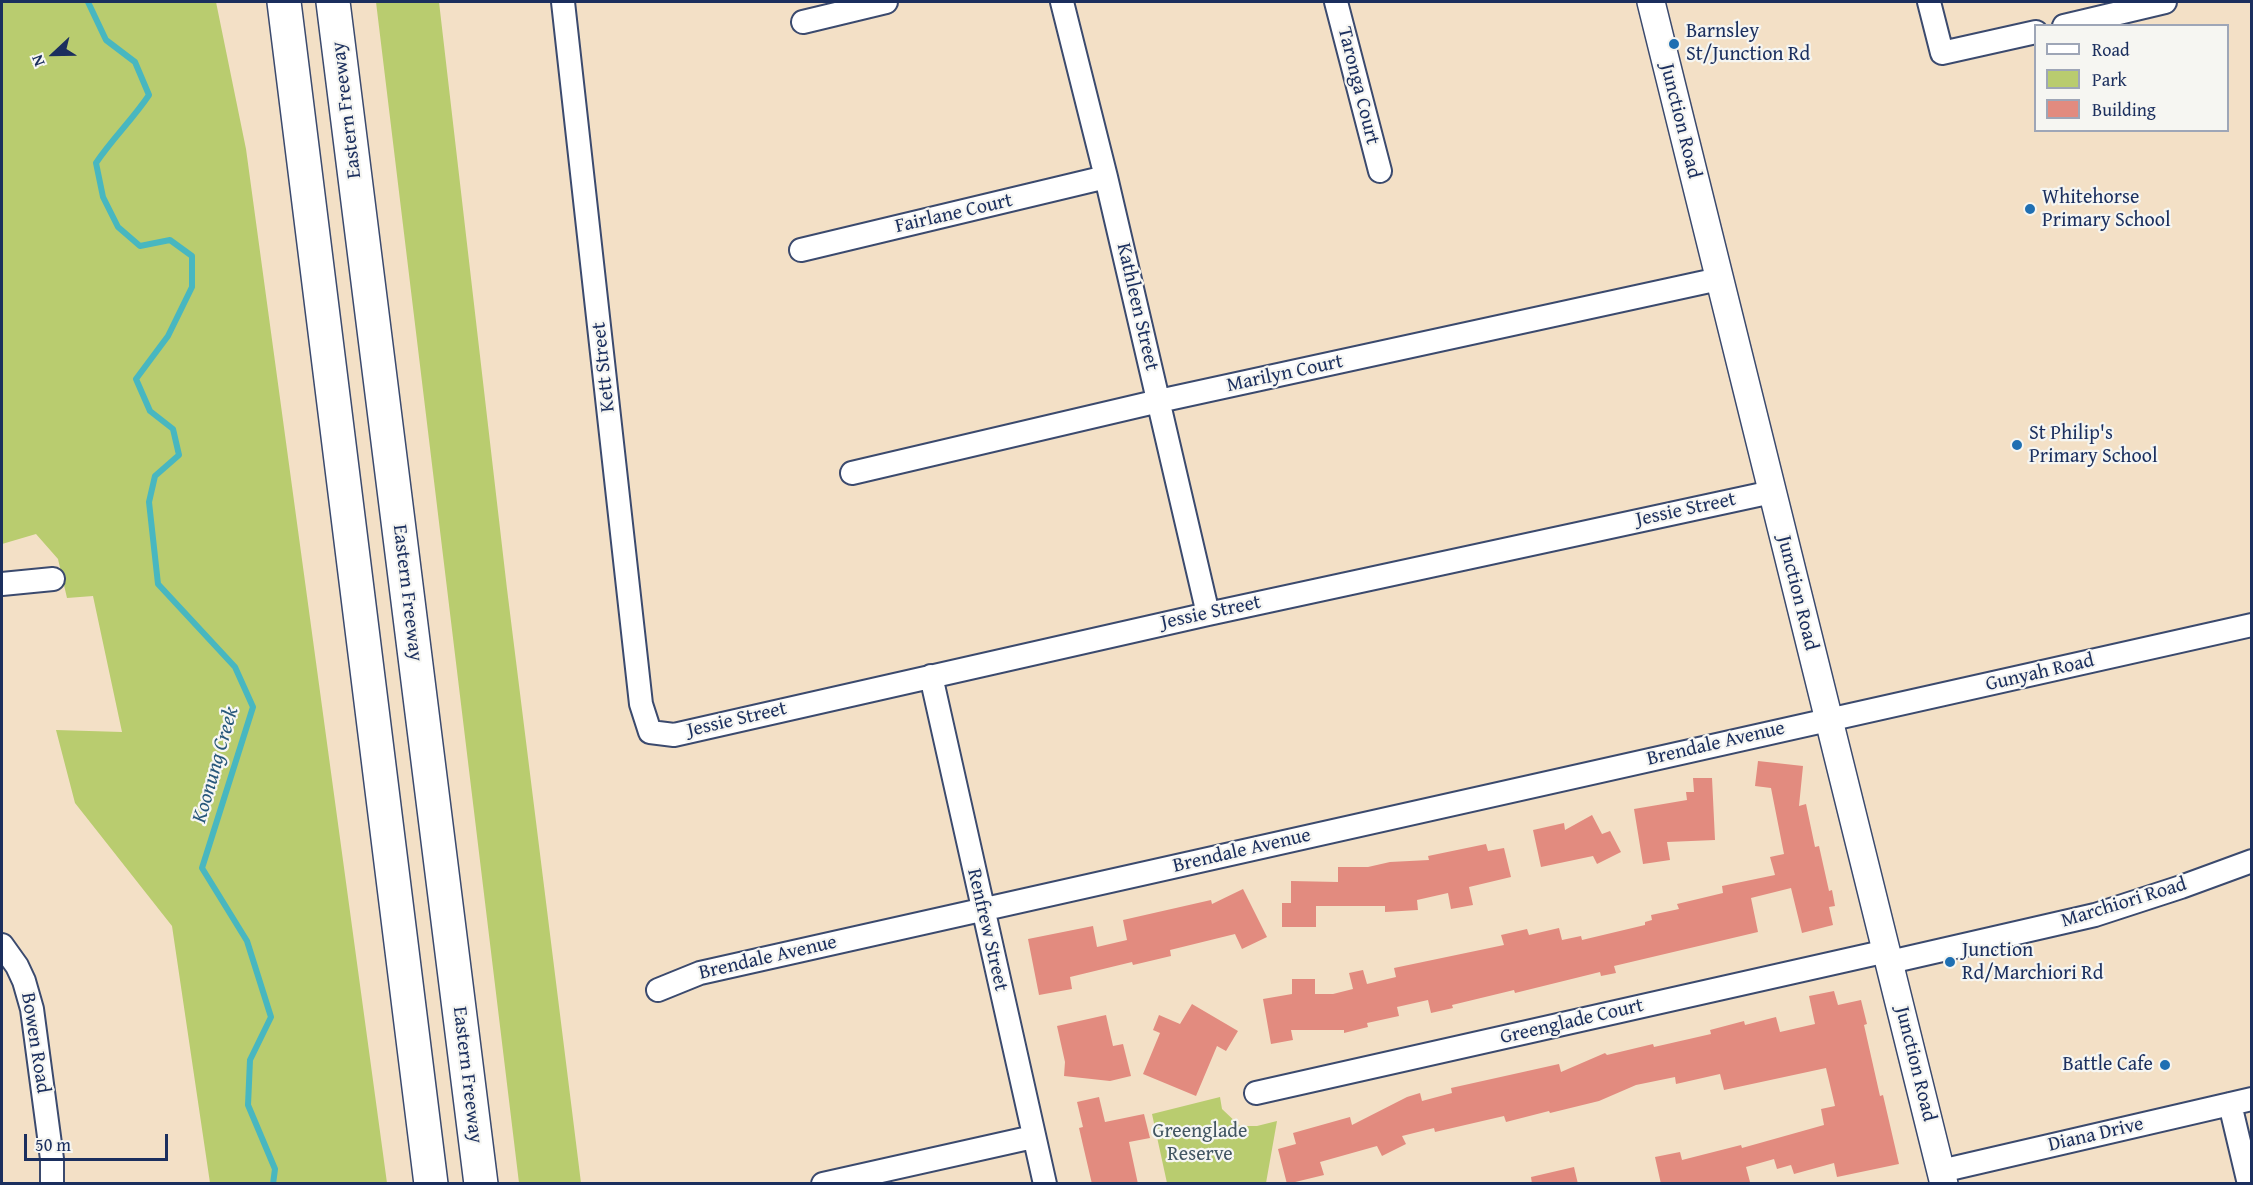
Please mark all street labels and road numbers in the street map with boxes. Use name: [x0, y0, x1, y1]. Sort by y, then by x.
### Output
street label: Taronga Court: [1332, 25, 1384, 147]
street label: Eastern Freeway: [327, 40, 367, 180]
street label: Junction Road: [1654, 61, 1706, 181]
street label: Fairlane Court: [893, 189, 1015, 239]
street label: Kathleen Street: [1111, 241, 1163, 373]
street label: Kett Street: [587, 321, 621, 413]
street label: Marilyn Court: [1225, 350, 1345, 398]
street label: Jessie Street: [1634, 488, 1738, 532]
street label: Eastern Freeway: [387, 523, 427, 663]
street label: Junction Road: [1771, 533, 1823, 653]
street label: Jessie Street: [1159, 591, 1263, 635]
street label: Gunyah Road: [1984, 649, 2096, 697]
street label: Jessie Street: [685, 697, 789, 743]
street label: Brendale Avenue: [1645, 716, 1787, 772]
street label: Brendale Avenue: [1171, 823, 1313, 879]
street label: Renfrew Street: [961, 866, 1013, 994]
street label: Marchiori Road: [2059, 873, 2189, 933]
street label: Brendale Avenue: [697, 930, 839, 986]
street label: Bowen Road: [15, 991, 55, 1095]
street label: Greenglade Court: [1498, 994, 1646, 1050]
street label: Junction Road: [1889, 1004, 1941, 1124]
street label: Eastern Freeway: [447, 1005, 487, 1145]
street label: Diana Drive: [2046, 1112, 2146, 1158]

